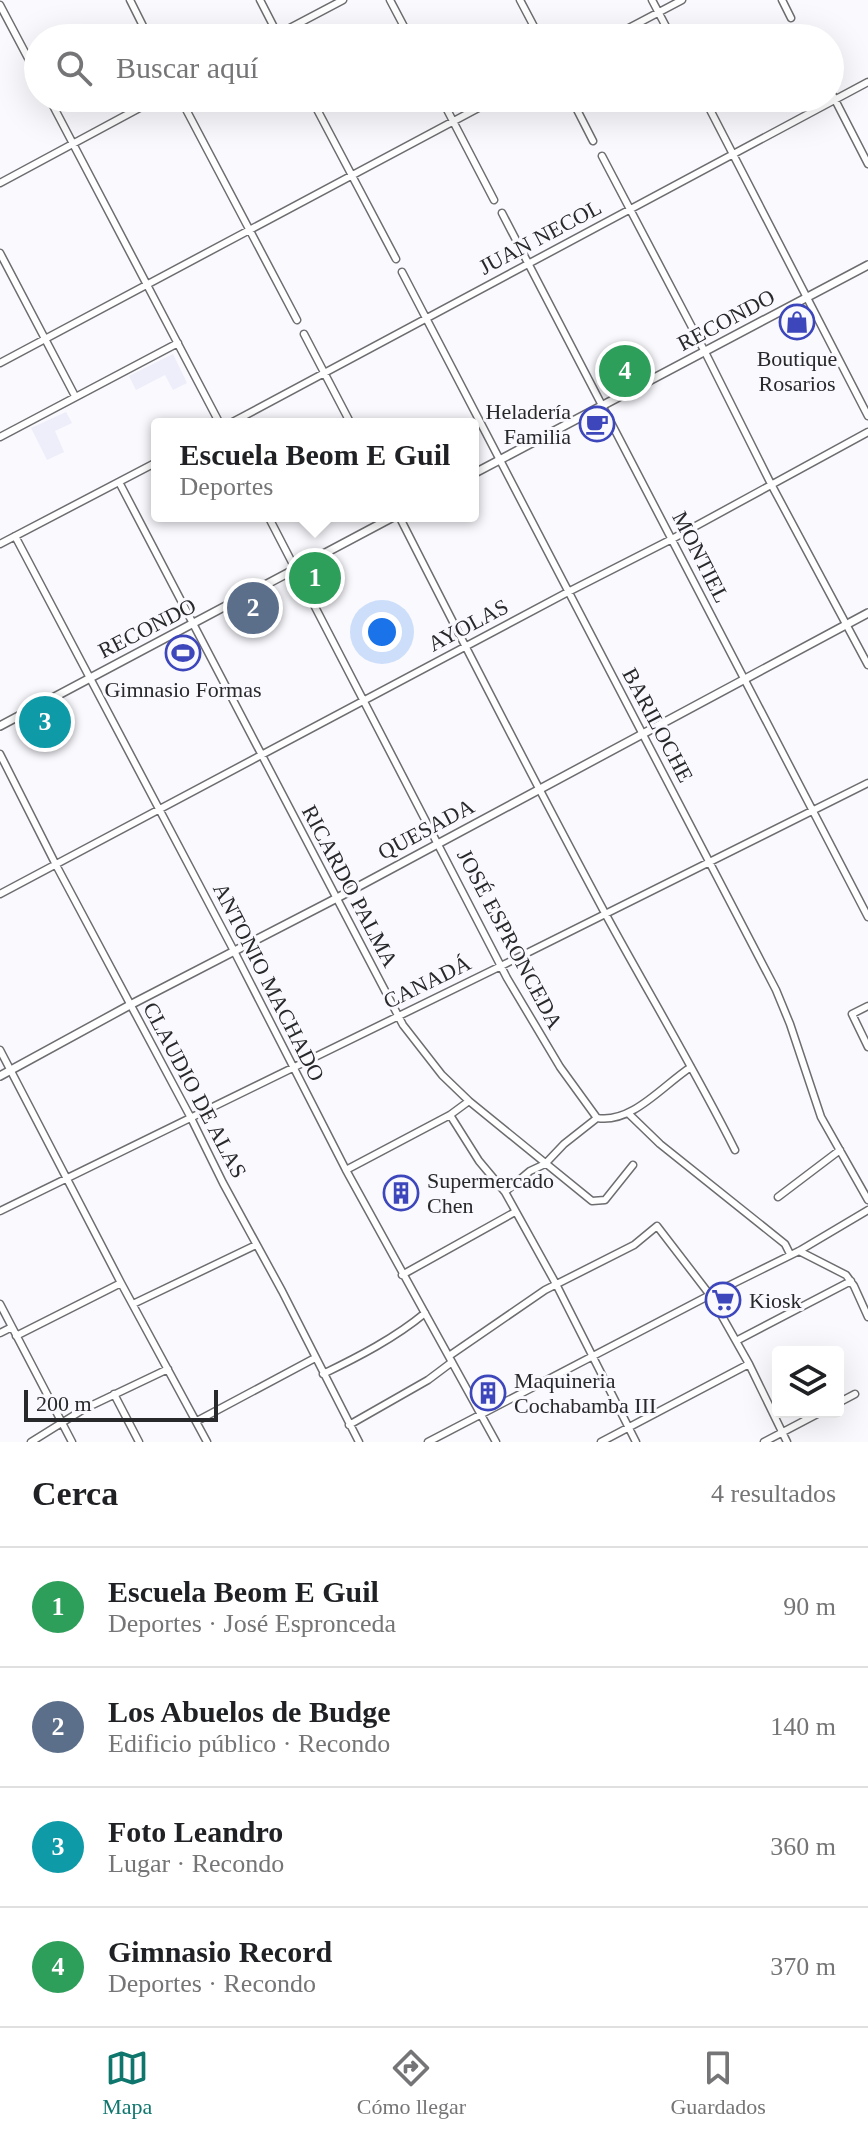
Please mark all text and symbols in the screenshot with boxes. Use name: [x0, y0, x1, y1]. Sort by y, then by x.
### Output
search box: [24, 24, 844, 112]
icon: search: [52, 46, 96, 90]
text: Buscar aquí: [116, 51, 258, 84]
street label: JUAN NECOL: [475, 194, 605, 280]
street label: RECONDO: [673, 284, 779, 356]
shop icon: Boutique Rosarios: [778, 303, 816, 341]
pin: 4: [599, 341, 651, 401]
place label: Boutique Rosarios: [757, 346, 837, 396]
place label: Heladería Familia: [486, 399, 571, 449]
cafe icon: Heladería Familia: [578, 405, 616, 443]
popup: [151, 418, 479, 522]
text: Escuela Beom E Guil: [180, 438, 450, 471]
text: Deportes: [180, 472, 273, 501]
street label: MONTIEL: [667, 507, 735, 607]
pin: 1: [289, 548, 341, 608]
pin: 2: [227, 578, 279, 638]
street label: RECONDO: [94, 593, 200, 663]
street label: AYOLAS: [424, 593, 512, 657]
your location: [362, 612, 402, 652]
sports icon: Gimnasio Formas: [164, 634, 202, 672]
street label: BARILOCHE: [617, 664, 699, 786]
place label: Gimnasio Formas: [104, 677, 262, 702]
pin: 3: [19, 692, 71, 752]
street label: QUESADA: [374, 793, 478, 865]
street label: RICARDO PALMA: [297, 801, 403, 971]
street label: JOSÉ ESPRONCEDA: [452, 845, 568, 1033]
street label: ANTONIO MACHADO: [208, 879, 330, 1085]
street label: CANADÁ: [379, 950, 475, 1014]
street label: CLAUDIO DE ALAS: [138, 998, 252, 1182]
place label: Supermercado Chen: [427, 1168, 554, 1218]
building icon: Supermercado Chen: [382, 1174, 420, 1212]
supermarket icon: Kiosk: [704, 1281, 742, 1319]
place label: Kiosk: [749, 1288, 802, 1313]
map controls: [772, 1346, 844, 1418]
button: layers: [772, 1346, 844, 1418]
place label: Maquineria Cochabamba III: [514, 1368, 656, 1418]
building icon: Maquineria Cochabamba III: [469, 1374, 507, 1412]
scale bar: [24, 1386, 218, 1422]
text: 200 m: [36, 1391, 92, 1416]
text: Cerca: [32, 1475, 118, 1512]
text: 4 resultados: [711, 1479, 836, 1508]
text: Escuela Beom E Guil: [108, 1575, 379, 1608]
text: 1: [52, 1592, 65, 1621]
text: 90 m: [783, 1592, 836, 1621]
text: Deportes · José Espronceda: [108, 1609, 396, 1638]
text: Los Abuelos de Budge: [108, 1695, 391, 1728]
text: 2: [52, 1712, 65, 1741]
text: 140 m: [770, 1712, 836, 1741]
text: Edificio público · Recondo: [108, 1729, 390, 1758]
text: Foto Leandro: [108, 1815, 283, 1848]
text: 3: [52, 1832, 65, 1861]
text: 360 m: [770, 1832, 836, 1861]
text: Lugar · Recondo: [108, 1849, 284, 1878]
text: Gimnasio Record: [108, 1935, 332, 1968]
text: 4: [52, 1952, 65, 1981]
text: 370 m: [770, 1952, 836, 1981]
text: Deportes · Recondo: [108, 1969, 316, 1998]
tab: Mapa: [102, 2046, 152, 2120]
tab: Cómo llegar: [357, 2046, 466, 2120]
tab: Guardados: [670, 2046, 766, 2120]

